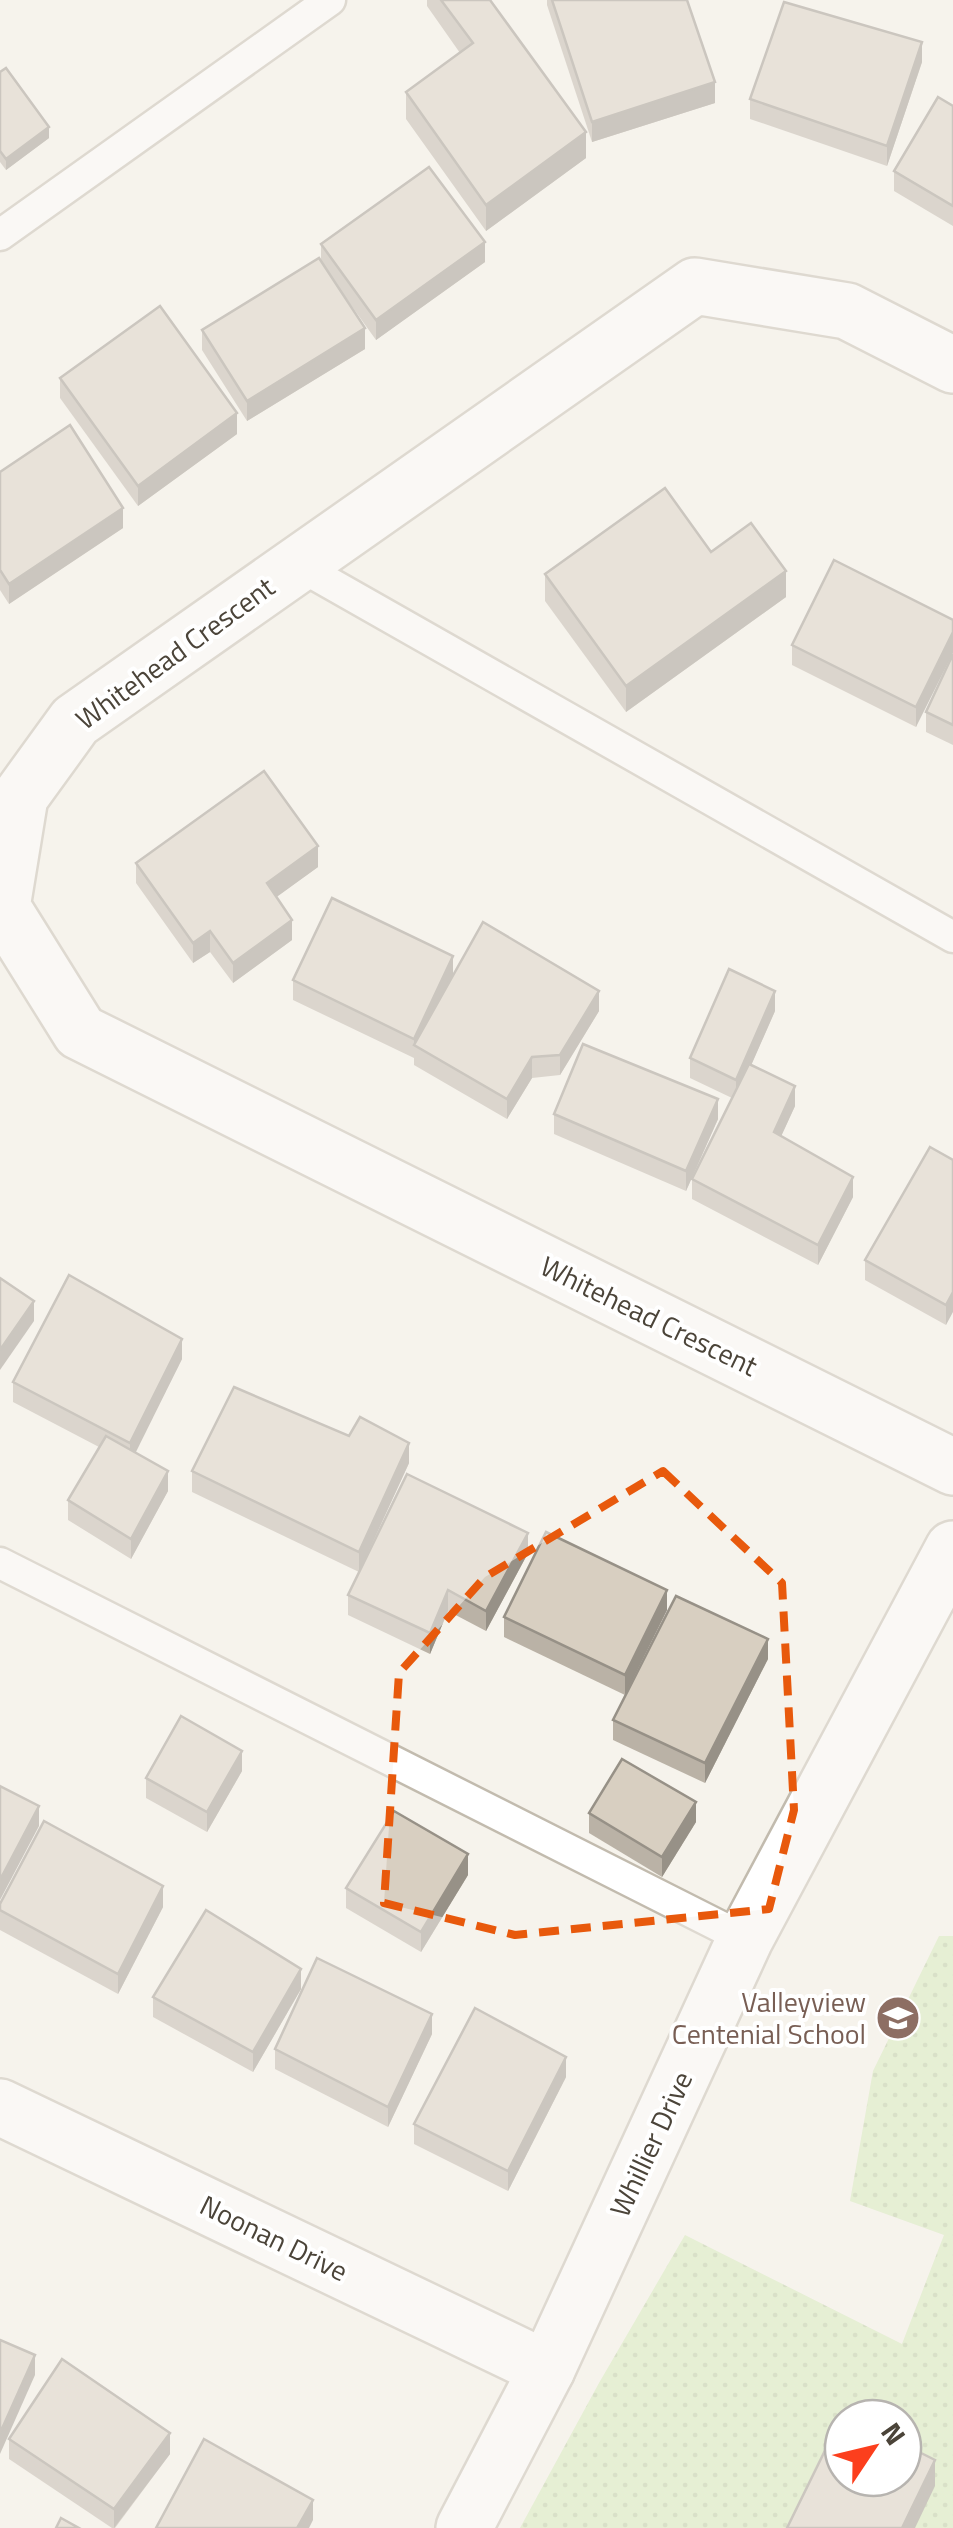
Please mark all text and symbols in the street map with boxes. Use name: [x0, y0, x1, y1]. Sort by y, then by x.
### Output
street label: Whitehead Crescent: [66, 566, 283, 740]
street label: Whitehead Crescent: [533, 1244, 765, 1387]
place label: Valleyview Centenial School: [672, 1980, 866, 2055]
school or university icon: Valleyview Centenial School: [875, 1995, 921, 2041]
street label: Whillier Drive: [598, 2064, 703, 2224]
street label: Noonan Drive: [193, 2183, 355, 2292]
north arrow: [823, 2398, 923, 2498]
text: N: [871, 2413, 917, 2454]

